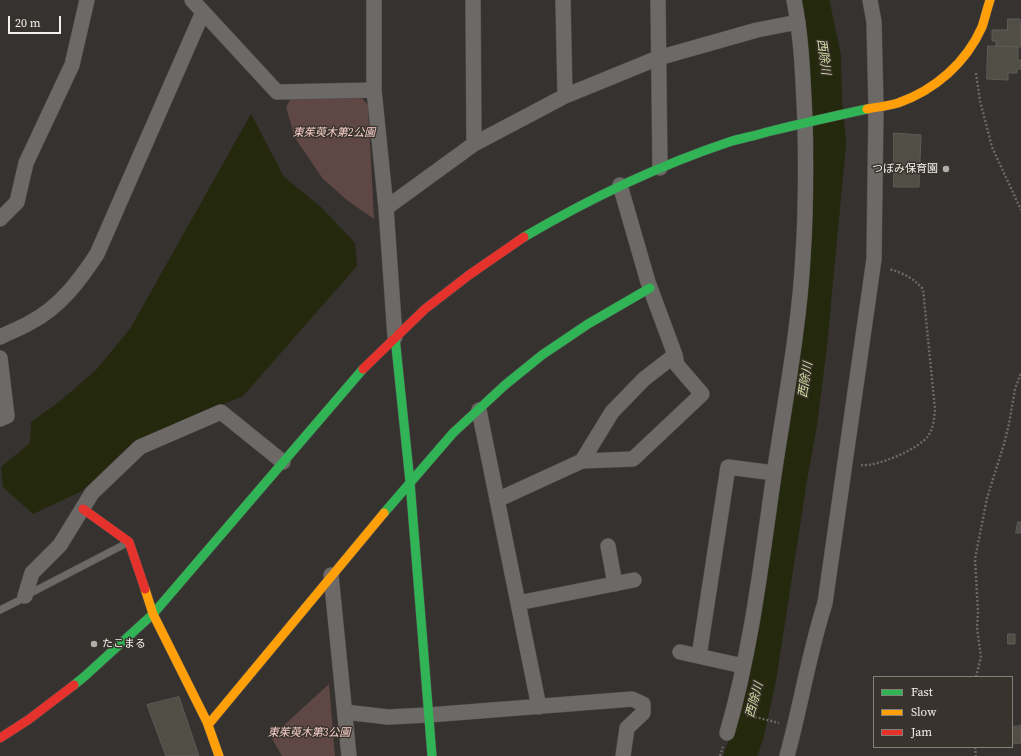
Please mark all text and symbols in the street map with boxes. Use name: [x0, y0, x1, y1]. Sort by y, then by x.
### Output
scale bar: [10, 8, 63, 34]
text: 20 m: [15, 15, 41, 31]
water label: 西除川: [813, 38, 833, 76]
park label: 東茱萸木第2公園: [293, 126, 375, 140]
place label: つぼみ保育園: [872, 162, 938, 176]
marker: つぼみ保育園: [941, 164, 951, 174]
water label: 西除川: [796, 361, 816, 399]
place label: たこまる: [102, 637, 146, 651]
marker: たこまる: [89, 639, 99, 649]
legend: [873, 676, 1013, 748]
water label: 西除川: [743, 681, 767, 719]
text: Fast: [911, 684, 933, 700]
text: Slow: [911, 704, 936, 720]
text: Jam: [911, 724, 932, 740]
park label: 東茱萸木第3公園: [268, 726, 350, 740]

